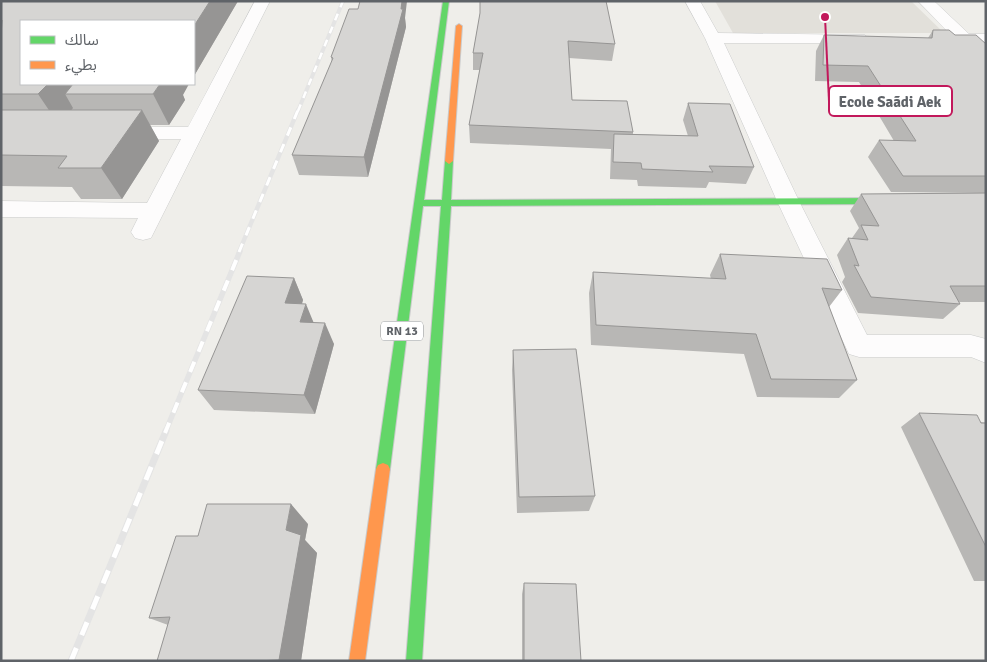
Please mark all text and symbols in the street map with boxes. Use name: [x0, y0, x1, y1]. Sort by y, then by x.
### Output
legend: [20, 20, 195, 85]
text: سالك: [65, 31, 99, 49]
text: بطيء: [65, 56, 97, 76]
callout: Ecole Saãdi Aek: [829, 86, 952, 116]
text: Ecole Saãdi Aek: [839, 93, 942, 111]
road number: RN 13: [381, 322, 423, 341]

